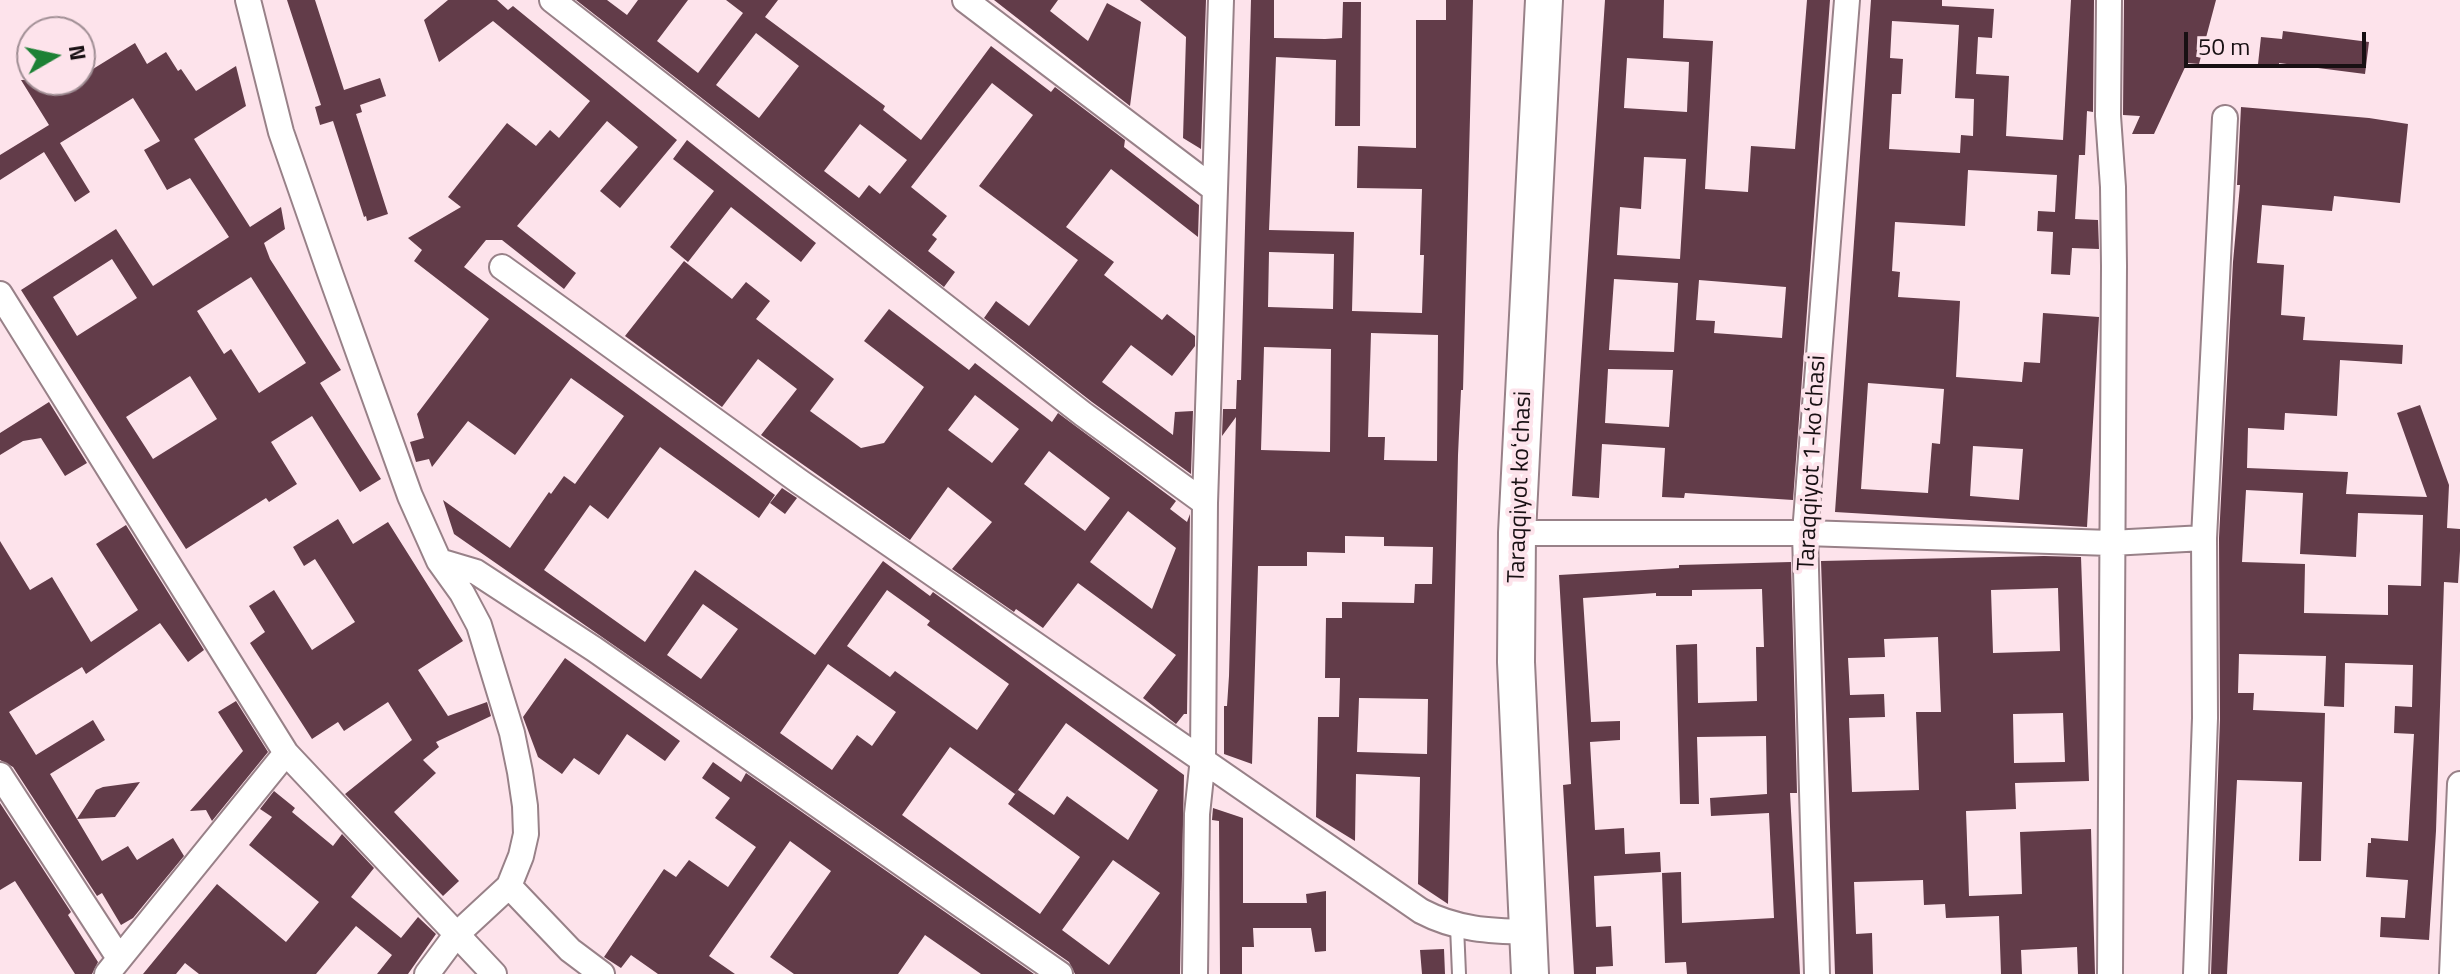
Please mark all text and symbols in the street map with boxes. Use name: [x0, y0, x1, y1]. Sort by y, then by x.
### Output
north arrow: [16, 16, 96, 96]
scale bar: [2188, 16, 2370, 66]
text: 50 m: [2198, 28, 2250, 64]
text: N: [60, 42, 96, 63]
street label: Taraqqiyot 1-koʻchasi: [1793, 354, 1833, 572]
street label: Taraqqiyot koʻchasi: [1503, 391, 1539, 583]

